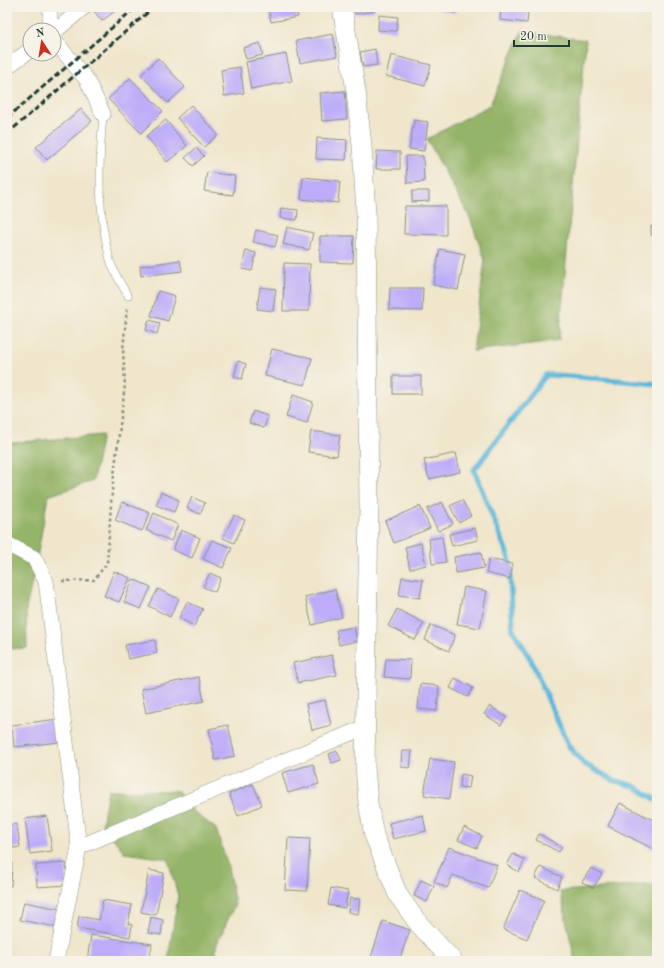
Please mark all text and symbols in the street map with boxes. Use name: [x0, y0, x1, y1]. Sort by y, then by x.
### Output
north arrow: [22, 22, 62, 62]
scale bar: [514, 22, 569, 48]
text: N: [35, 27, 46, 40]
text: 20 m: [520, 31, 547, 43]

